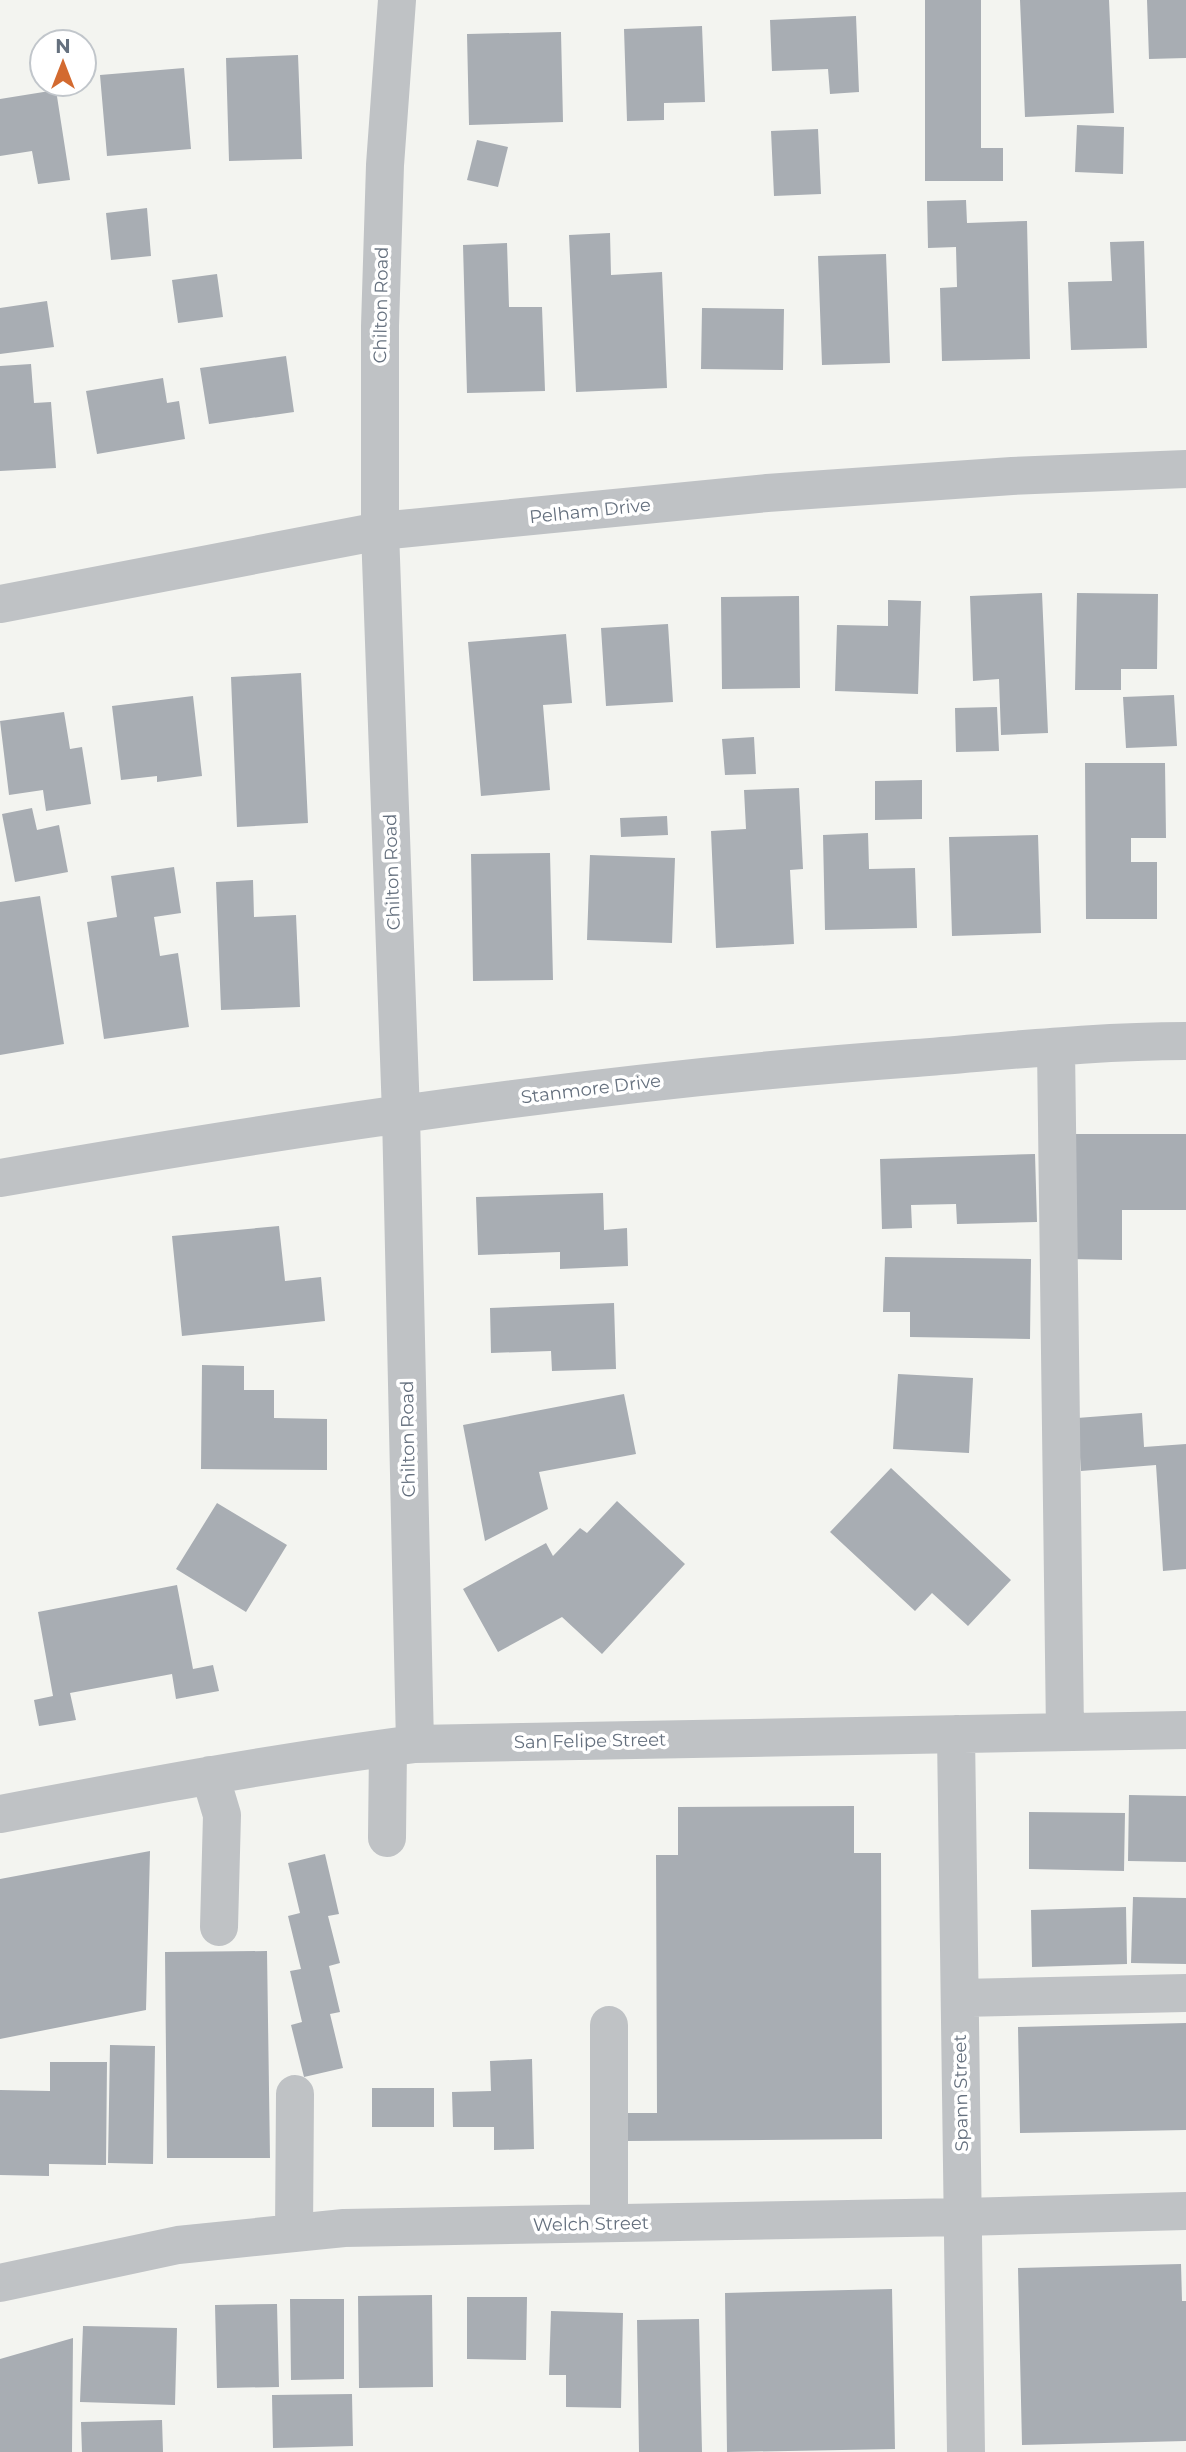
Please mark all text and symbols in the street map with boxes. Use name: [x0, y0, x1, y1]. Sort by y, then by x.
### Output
north arrow: [28, 28, 98, 98]
text: N: [55, 35, 71, 58]
street label: Chilton Road: [369, 246, 393, 364]
street label: Pelham Drive: [528, 494, 652, 528]
street label: Chilton Road: [379, 813, 405, 931]
street label: Stanmore Drive: [520, 1069, 662, 1109]
street label: Chilton Road: [396, 1380, 420, 1498]
street label: San Felipe Street: [514, 1729, 666, 1753]
street label: Spann Street: [949, 2034, 973, 2152]
street label: Welch Street: [533, 2212, 649, 2236]

